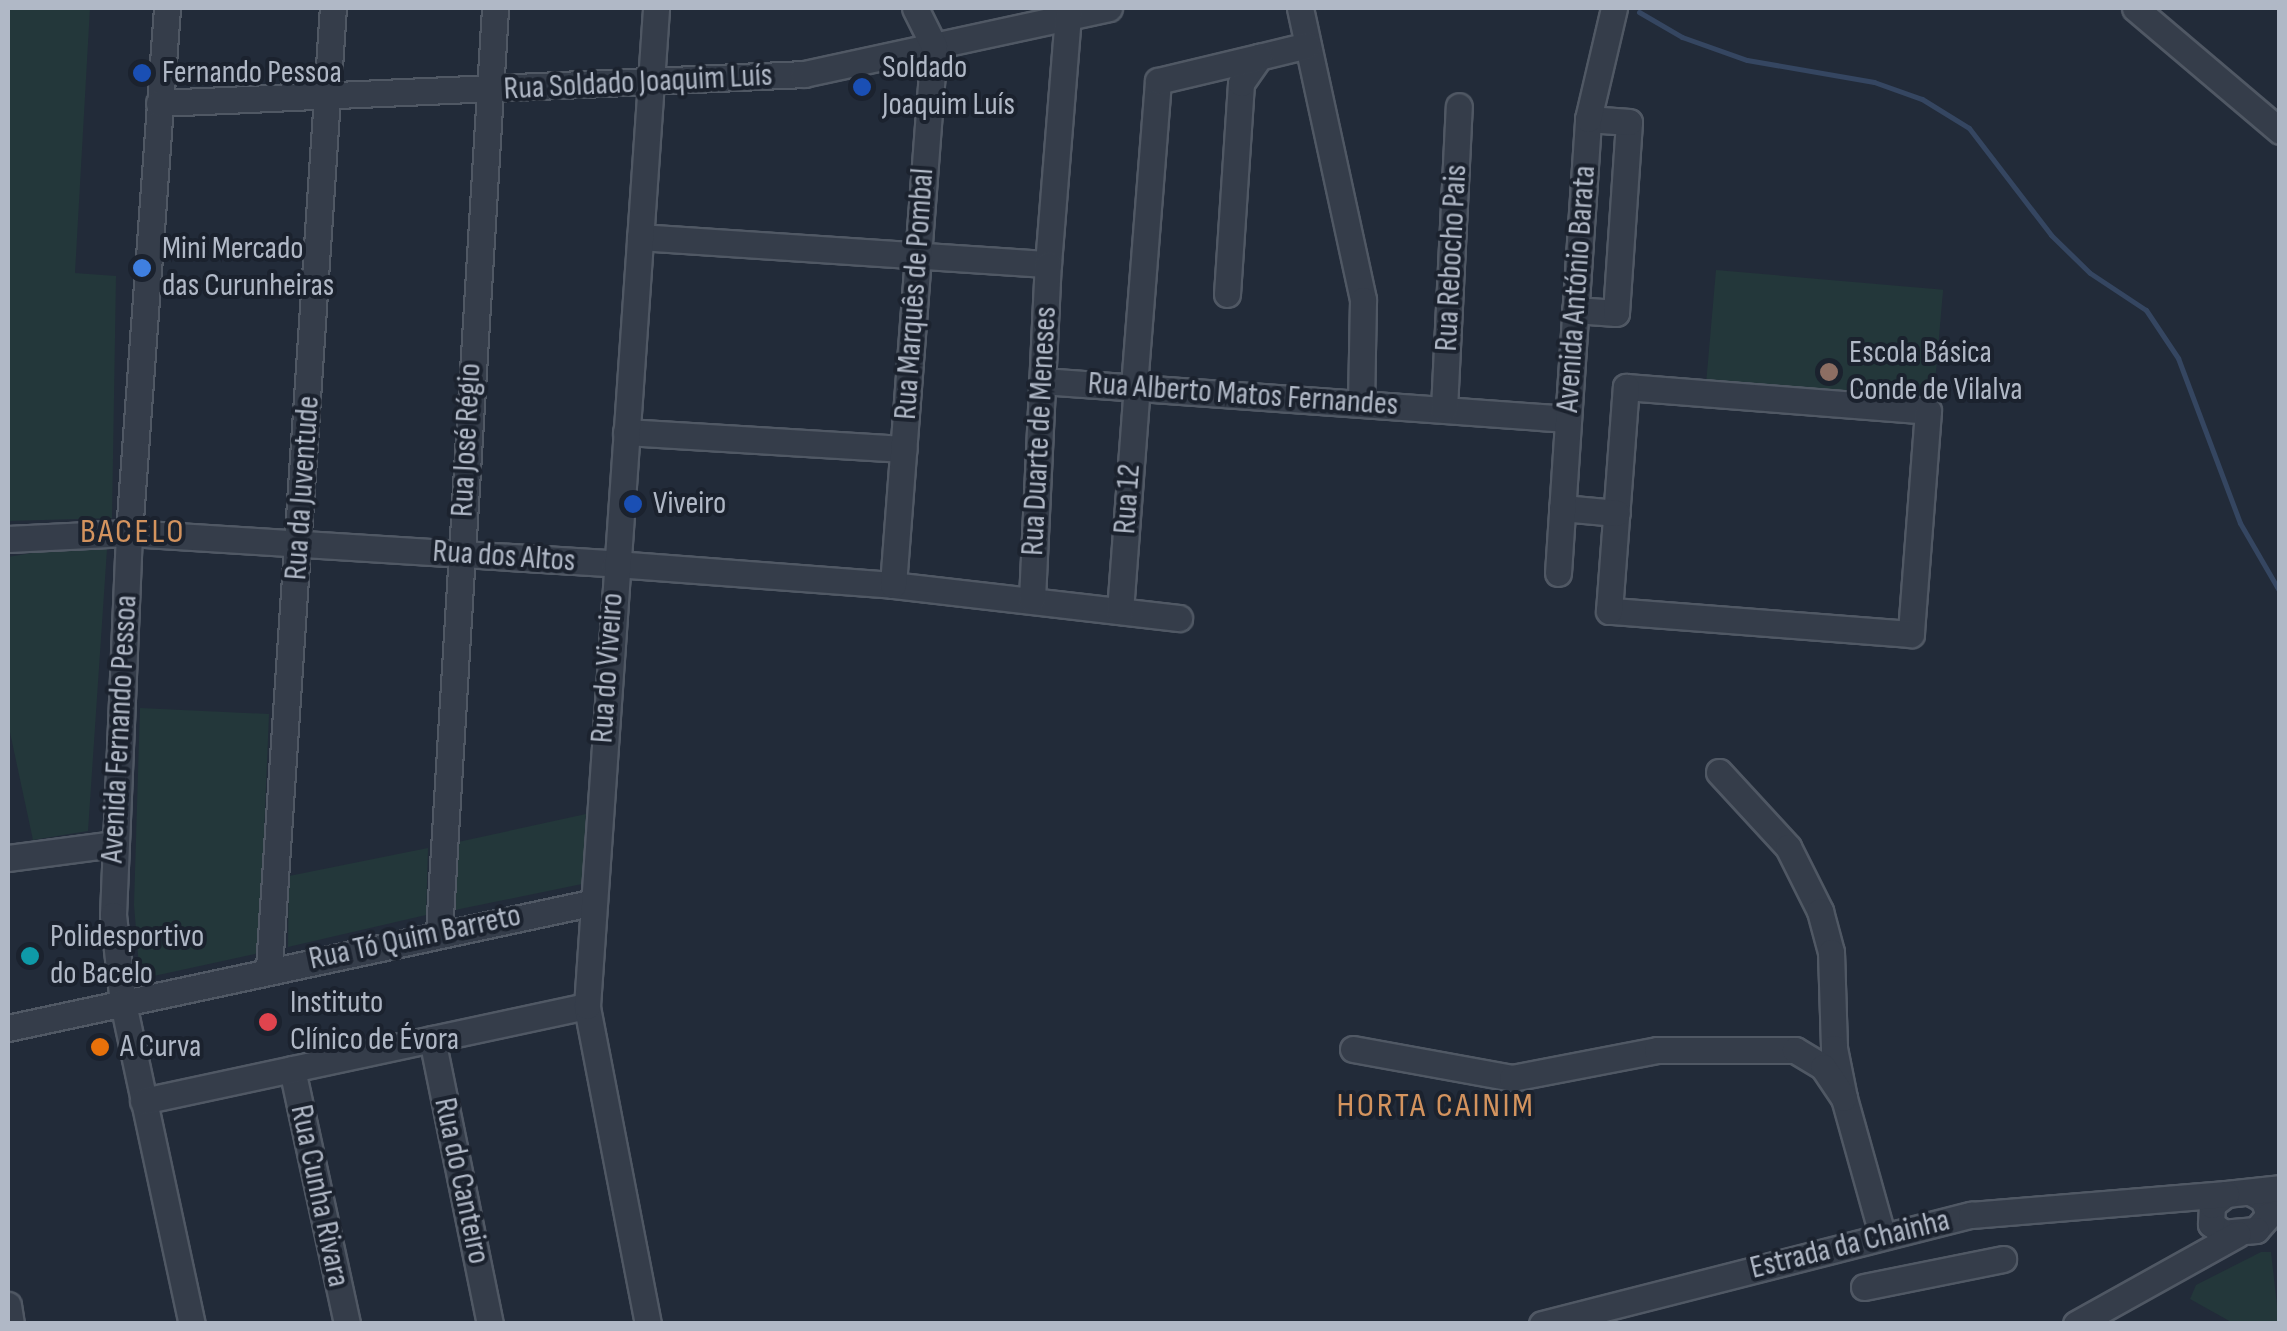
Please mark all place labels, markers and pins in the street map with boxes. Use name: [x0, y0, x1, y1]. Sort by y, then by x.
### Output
place label: Soldado Joaquim Luís: [882, 50, 1015, 125]
place label: Fernando Pessoa: [162, 54, 342, 92]
marker: Fernando Pessoa: [131, 62, 153, 84]
marker: Soldado Joaquim Luís: [851, 76, 873, 98]
place label: Mini Mercado das Curunheiras: [162, 231, 334, 306]
marker: Mini Mercado das Curunheiras: [131, 257, 153, 279]
place label: Escola Básica Conde de Vilalva: [1849, 335, 2023, 410]
marker: Escola Básica Conde de Vilalva: [1818, 361, 1840, 383]
place label: Viveiro: [653, 485, 726, 523]
marker: Viveiro: [622, 493, 644, 515]
place label: Polidesportivo do Bacelo: [50, 919, 204, 994]
marker: Polidesportivo do Bacelo: [19, 945, 41, 967]
place label: Instituto Clínico de Évora: [290, 985, 459, 1060]
marker: Instituto Clínico de Évora: [255, 1009, 281, 1035]
place label: A Curva: [120, 1028, 201, 1066]
marker: A Curva: [89, 1036, 111, 1058]

